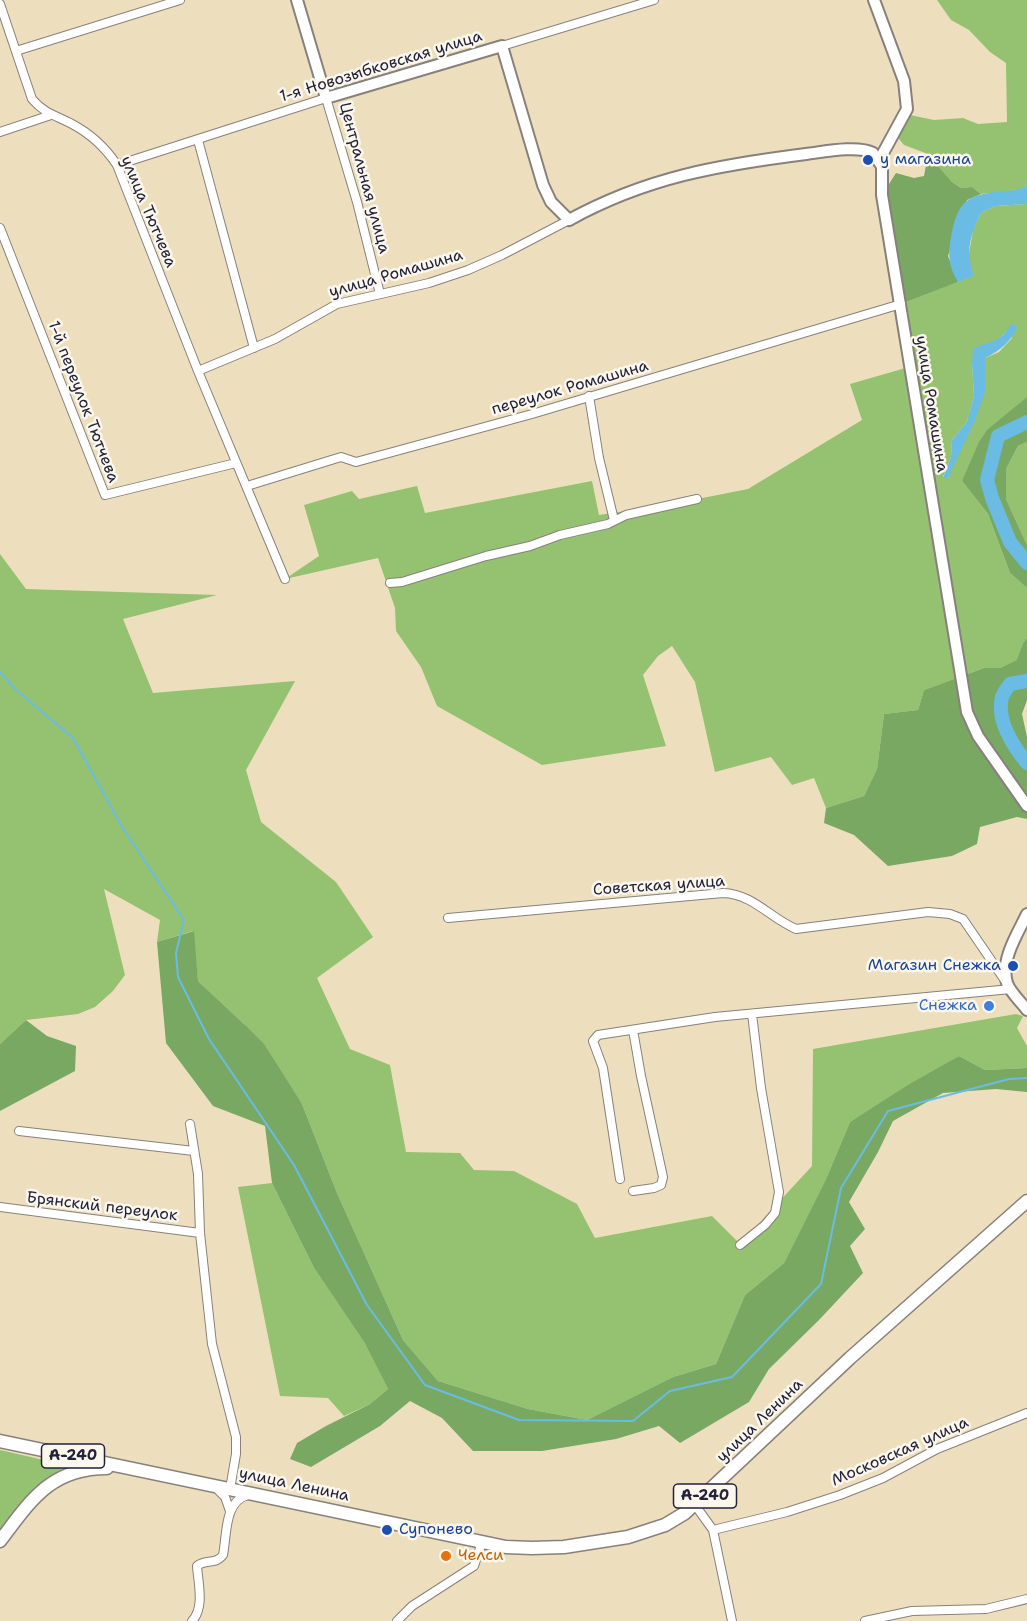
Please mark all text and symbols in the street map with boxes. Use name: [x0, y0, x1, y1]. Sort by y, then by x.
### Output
street label: 1-я Новозыбковская улица: [277, 27, 485, 107]
street label: Центральная улица: [335, 100, 393, 256]
place label: у магазина: [880, 150, 971, 170]
street label: улица Тютчева: [116, 153, 180, 271]
marker: у магазина: [861, 153, 875, 167]
street label: улица Ромашина: [327, 246, 465, 302]
street label: 1-й переулок Тютчева: [43, 318, 123, 486]
street label: улица Ромашина: [911, 334, 951, 474]
street label: переулок Ромашина: [489, 356, 651, 420]
street label: Советская улица: [592, 872, 726, 900]
place label: Магазин Снежка: [868, 956, 1001, 976]
marker: Магазин Снежка: [1006, 959, 1020, 973]
place label: Снежка: [919, 996, 977, 1016]
marker: Снежка: [982, 999, 996, 1013]
street label: Брянский переулок: [25, 1188, 179, 1226]
street label: улица Ленина: [713, 1375, 807, 1467]
street label: Московская улица: [829, 1413, 971, 1491]
road number: А-240: [42, 1444, 104, 1468]
street label: улица Ленина: [237, 1464, 351, 1506]
road number: А-240: [674, 1484, 736, 1508]
place label: Супонево: [399, 1520, 473, 1540]
marker: Супонево: [380, 1523, 394, 1537]
place label: Челси: [458, 1546, 504, 1566]
marker: Челси: [439, 1549, 453, 1563]

